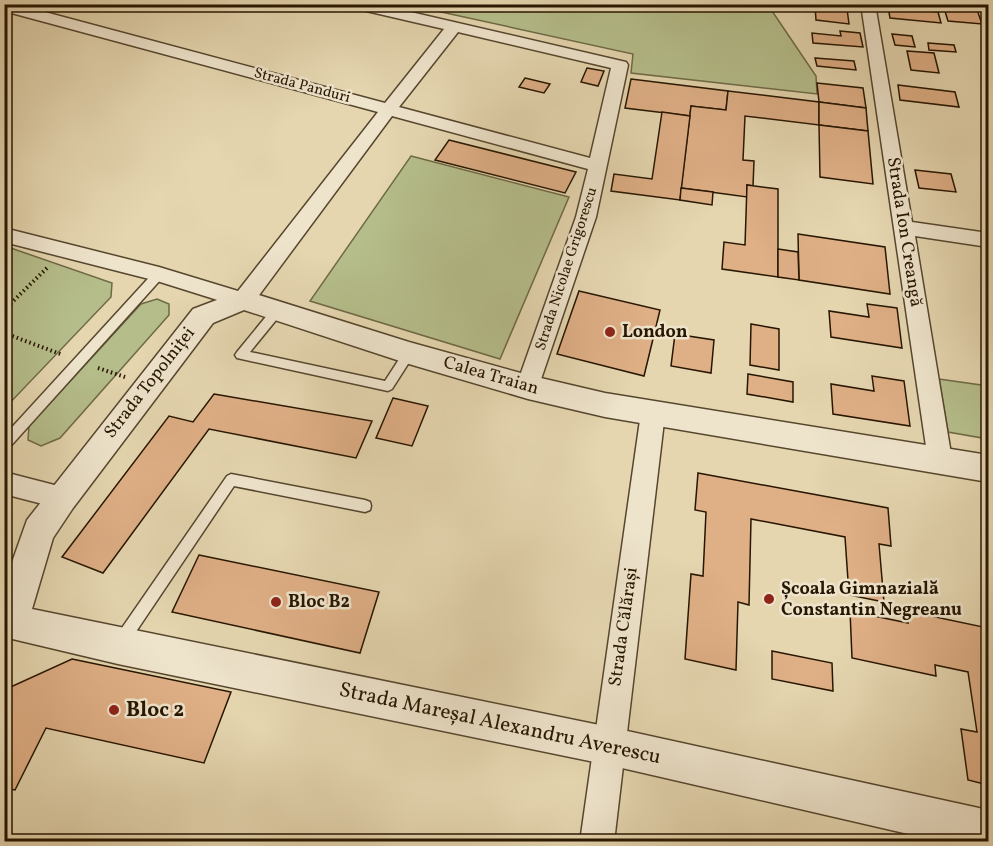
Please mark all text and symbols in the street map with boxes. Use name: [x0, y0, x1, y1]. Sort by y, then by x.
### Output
street label: Strada Panduri: [251, 63, 353, 109]
street label: Strada Ion Creangă: [880, 155, 928, 309]
street label: Strada Nicolae Grigorescu: [531, 184, 603, 354]
place label: London: [622, 320, 688, 345]
street label: Strada Topolniței: [99, 322, 201, 444]
marker: London: [603, 325, 617, 339]
street label: Calea Traian: [440, 350, 542, 402]
street label: Strada Călărași: [603, 566, 645, 688]
place label: Școala Gimnazială Constantin Negreanu: [781, 577, 962, 623]
place label: Bloc B2: [288, 590, 350, 615]
marker: Școala Gimnazială Constantin Negreanu: [762, 592, 776, 606]
marker: Bloc B2: [269, 595, 283, 609]
street label: Strada Mareșal Alexandru Averescu: [336, 676, 664, 772]
place label: Bloc 2: [126, 696, 184, 725]
marker: Bloc 2: [107, 703, 121, 717]

